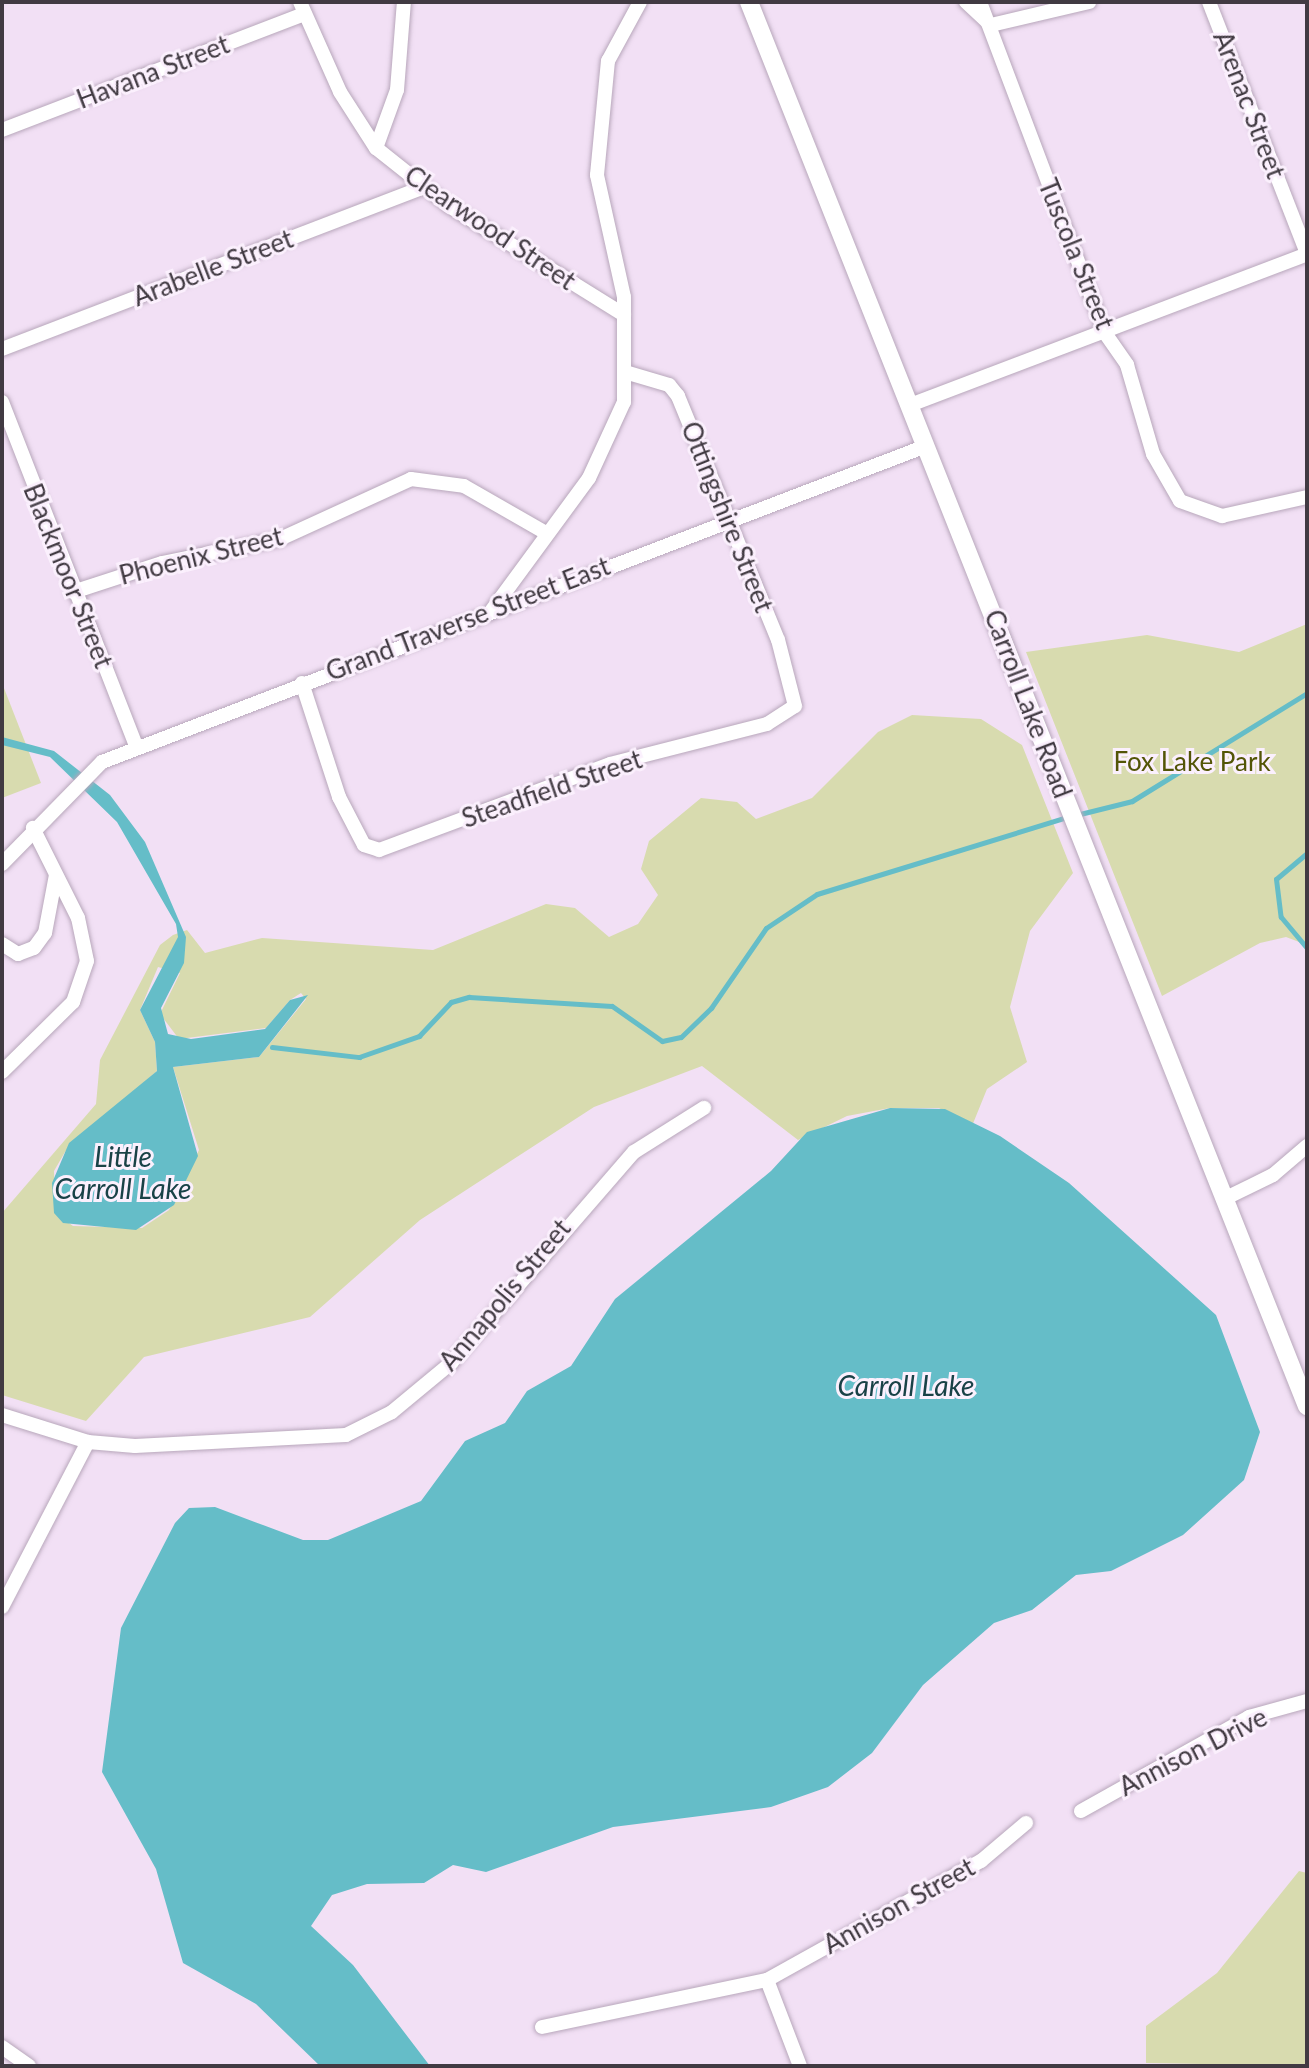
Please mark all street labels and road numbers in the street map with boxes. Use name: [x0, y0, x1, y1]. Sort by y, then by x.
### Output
street label: Arenac Street: [1207, 27, 1291, 183]
street label: Havana Street: [72, 29, 234, 115]
street label: Clearwood Street: [399, 159, 581, 297]
street label: Tuscola Street: [1032, 174, 1120, 334]
street label: Arabelle Street: [128, 223, 298, 313]
street label: Ottingshire Street: [675, 417, 779, 617]
street label: Blackmoor Street: [17, 479, 119, 673]
street label: Phoenix Street: [116, 521, 286, 591]
street label: Grand Traverse Street East: [321, 550, 615, 688]
street label: Carroll Lake Road: [978, 605, 1078, 803]
street label: Steadfield Street: [458, 744, 646, 834]
street label: Annapolis Street: [433, 1213, 577, 1377]
street label: Annison Drive: [1114, 1701, 1272, 1803]
street label: Annison Street: [818, 1852, 980, 1960]

